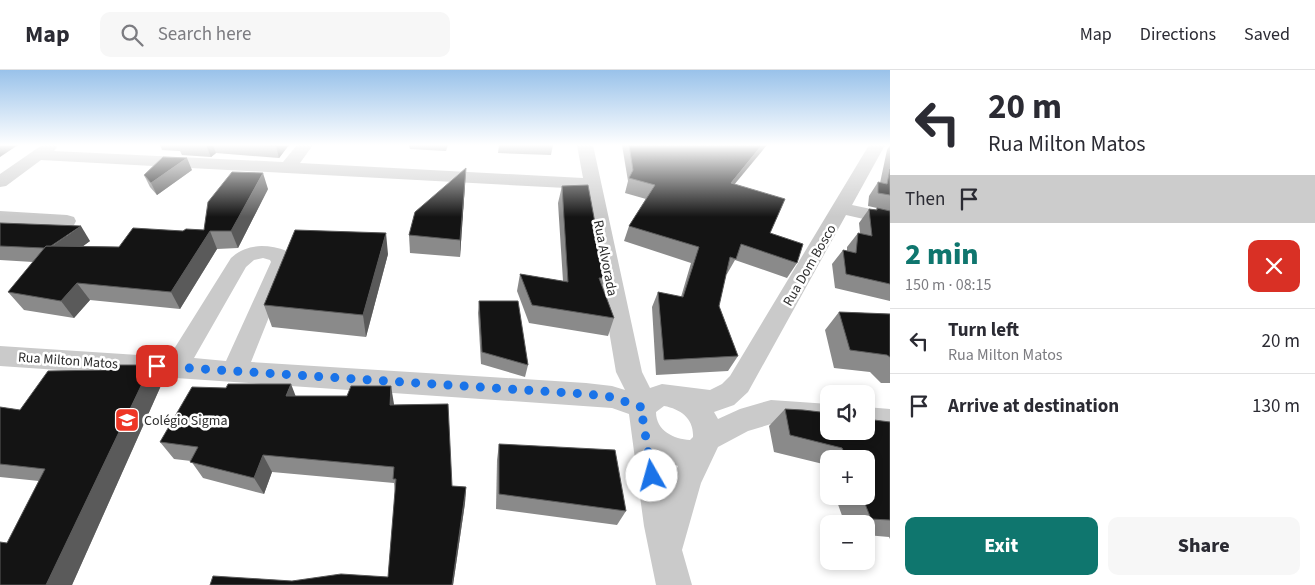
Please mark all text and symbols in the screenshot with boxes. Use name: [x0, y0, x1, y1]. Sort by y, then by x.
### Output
search box: [100, 12, 450, 57]
text: Map: [25, 17, 70, 52]
icon: search: [118, 21, 146, 49]
text: Search here: [158, 21, 251, 48]
text: Map: [1080, 22, 1112, 47]
text: Directions: [1140, 22, 1216, 47]
text: Saved: [1244, 22, 1290, 47]
text: 20 m: [988, 82, 1062, 132]
icon: left: [905, 90, 970, 155]
text: Rua Milton Matos: [988, 128, 1146, 160]
icon: arrive: [955, 185, 983, 213]
text: Then: [905, 186, 945, 213]
street label: Rua Alvorada: [588, 218, 622, 298]
street label: Rua Dom Bosco: [778, 221, 841, 310]
text: 2 min: [905, 233, 979, 276]
button: close: [1248, 240, 1300, 292]
text: 150 m · 08:15: [905, 274, 992, 296]
text: Turn left: [948, 317, 1019, 344]
icon: left: [905, 327, 933, 355]
text: 20 m: [1262, 328, 1300, 355]
text: Rua Milton Matos: [948, 344, 1063, 366]
pin: [136, 345, 178, 387]
street label: Rua Milton Matos: [17, 348, 119, 374]
icon: arrive: [143, 352, 171, 380]
map controls: [820, 385, 875, 570]
button: sound: [820, 385, 875, 440]
icon: arrive: [905, 392, 933, 420]
text: Arrive at destination: [948, 393, 1119, 420]
text: 130 m: [1252, 393, 1300, 420]
school or university icon: Colégio Sigma: [114, 407, 140, 433]
place label: Colégio Sigma: [144, 411, 227, 431]
position arrow: [625, 449, 677, 501]
button: +: [820, 450, 875, 505]
button: −: [820, 515, 875, 570]
button: Exit: [905, 517, 1098, 575]
button: Share: [1108, 517, 1300, 575]

